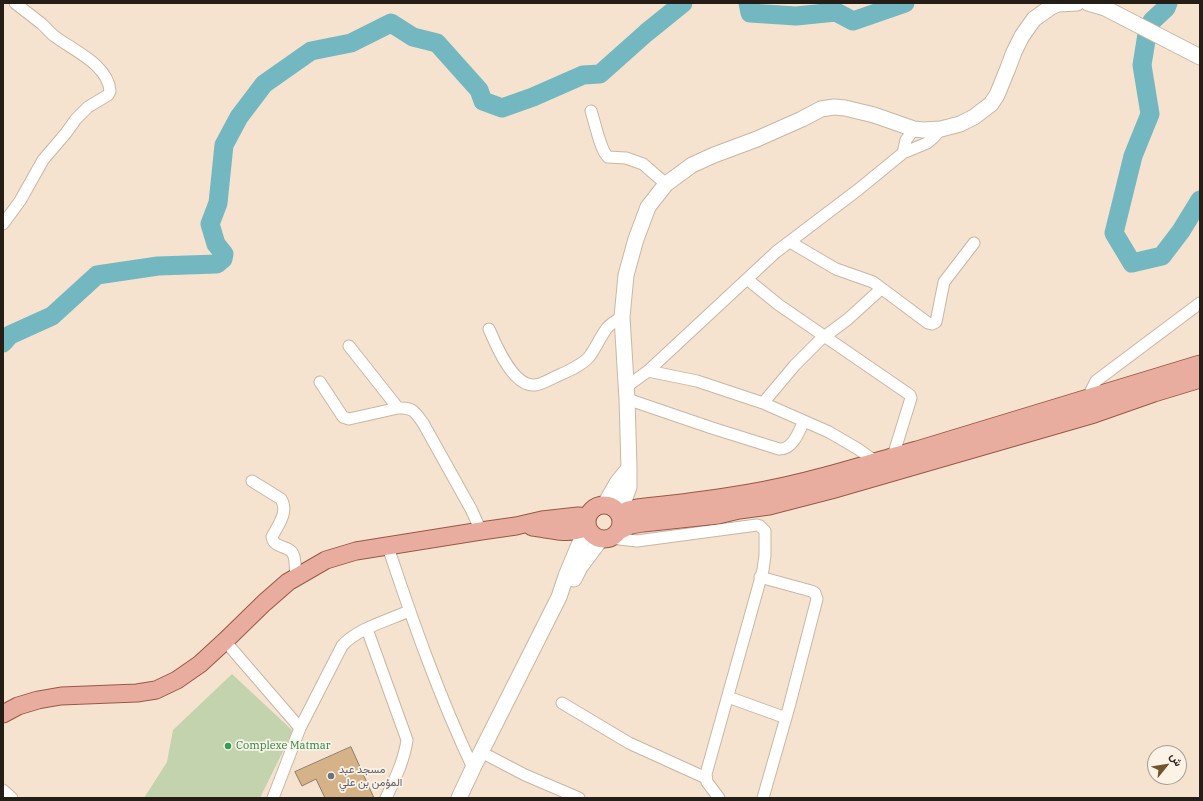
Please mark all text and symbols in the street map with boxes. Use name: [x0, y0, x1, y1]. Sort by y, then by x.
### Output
place label: Complexe Matmar: [236, 739, 331, 753]
marker: Complexe Matmar: [223, 741, 233, 751]
north arrow: [1147, 745, 1187, 785]
text: ش: [1167, 750, 1186, 769]
place label: مسجد عبد المؤمن بن علي: [339, 763, 402, 789]
marker: مسجد عبد المؤمن بن علي: [326, 771, 336, 781]

